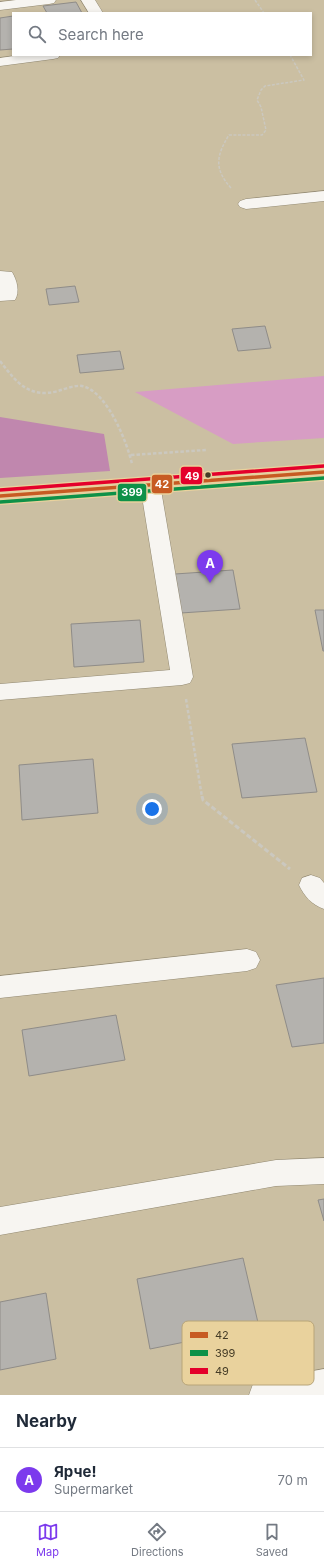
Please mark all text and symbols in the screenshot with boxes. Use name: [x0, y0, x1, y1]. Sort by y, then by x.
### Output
search box: [12, 12, 312, 56]
icon: search: [26, 23, 48, 45]
text: Search here: [58, 25, 144, 44]
line badge: 49: [180, 466, 203, 485]
text: 49: [185, 469, 199, 483]
unlabelled marker: [203, 470, 213, 480]
line badge: 42: [151, 474, 173, 494]
text: 42: [155, 477, 169, 491]
line badge: 399: [117, 483, 147, 502]
text: 399: [121, 485, 143, 499]
pin: A: [197, 550, 223, 583]
your location: [142, 799, 162, 819]
legend: [182, 1321, 314, 1385]
text: 42: [215, 1328, 229, 1342]
text: 399: [215, 1346, 236, 1360]
text: 49: [215, 1364, 229, 1378]
text: Nearby: [16, 1411, 77, 1431]
text: Ярче!: [54, 1462, 96, 1481]
text: A: [24, 1472, 34, 1488]
text: 70 m: [278, 1472, 308, 1488]
text: Supermarket: [54, 1481, 133, 1497]
tab: Map: [36, 1521, 59, 1559]
tab: Directions: [131, 1521, 184, 1559]
tab: Saved: [256, 1521, 288, 1559]

